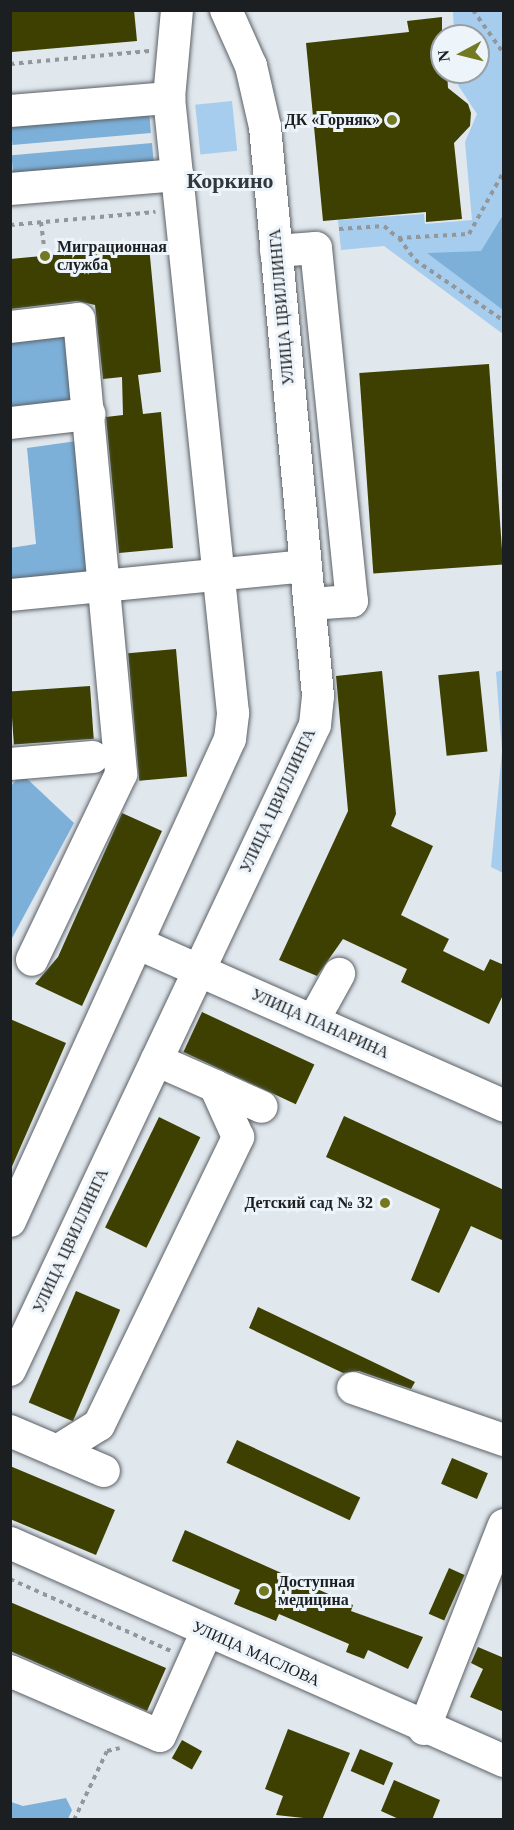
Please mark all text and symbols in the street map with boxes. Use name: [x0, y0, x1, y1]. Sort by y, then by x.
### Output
north arrow: [430, 24, 490, 84]
text: N: [434, 49, 453, 63]
place label: ДК «Горняк»: [285, 110, 380, 130]
marker: ДК «Горняк»: [385, 113, 399, 127]
district label: Коркино: [186, 168, 274, 194]
street label: УЛИЦА ЦВИЛЛИНГА: [266, 228, 298, 386]
place label: Миграционная служба: [57, 237, 167, 275]
marker: Миграционная служба: [38, 249, 52, 263]
street label: УЛИЦА ЦВИЛЛИНГА: [236, 726, 320, 876]
street label: УЛИЦА ПАНАРИНА: [248, 985, 392, 1063]
street label: УЛИЦА ЦВИЛЛИНГА: [29, 1166, 113, 1316]
place label: Детский сад № 32: [244, 1193, 373, 1213]
marker: Детский сад № 32: [378, 1196, 392, 1210]
place label: Доступная медицина: [278, 1572, 355, 1610]
marker: Доступная медицина: [255, 1582, 273, 1600]
street label: УЛИЦА МАСЛОВА: [189, 1617, 323, 1691]

